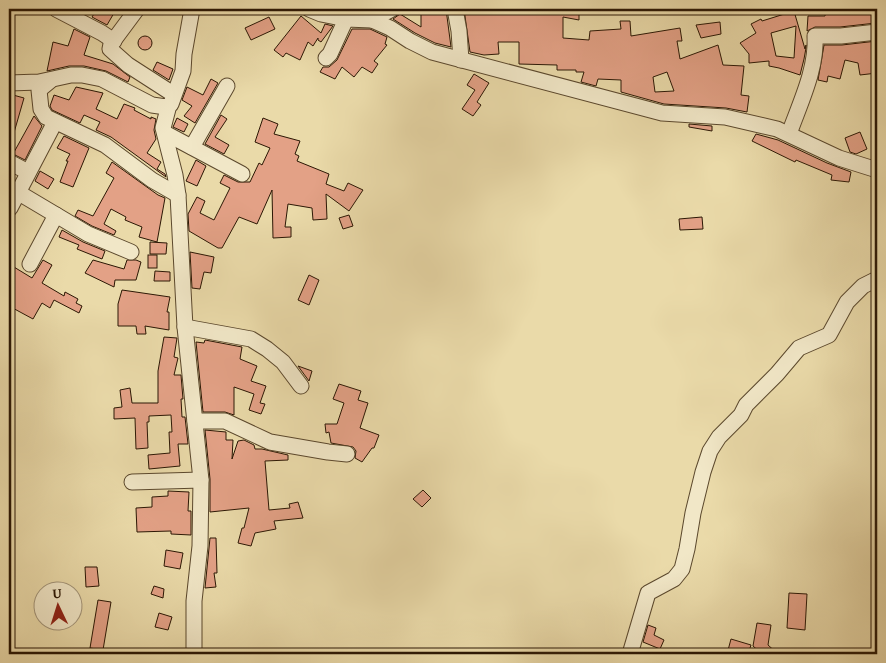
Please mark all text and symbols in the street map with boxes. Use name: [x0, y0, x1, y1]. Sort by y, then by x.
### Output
north arrow: [32, 580, 82, 630]
text: U: [52, 583, 63, 603]

